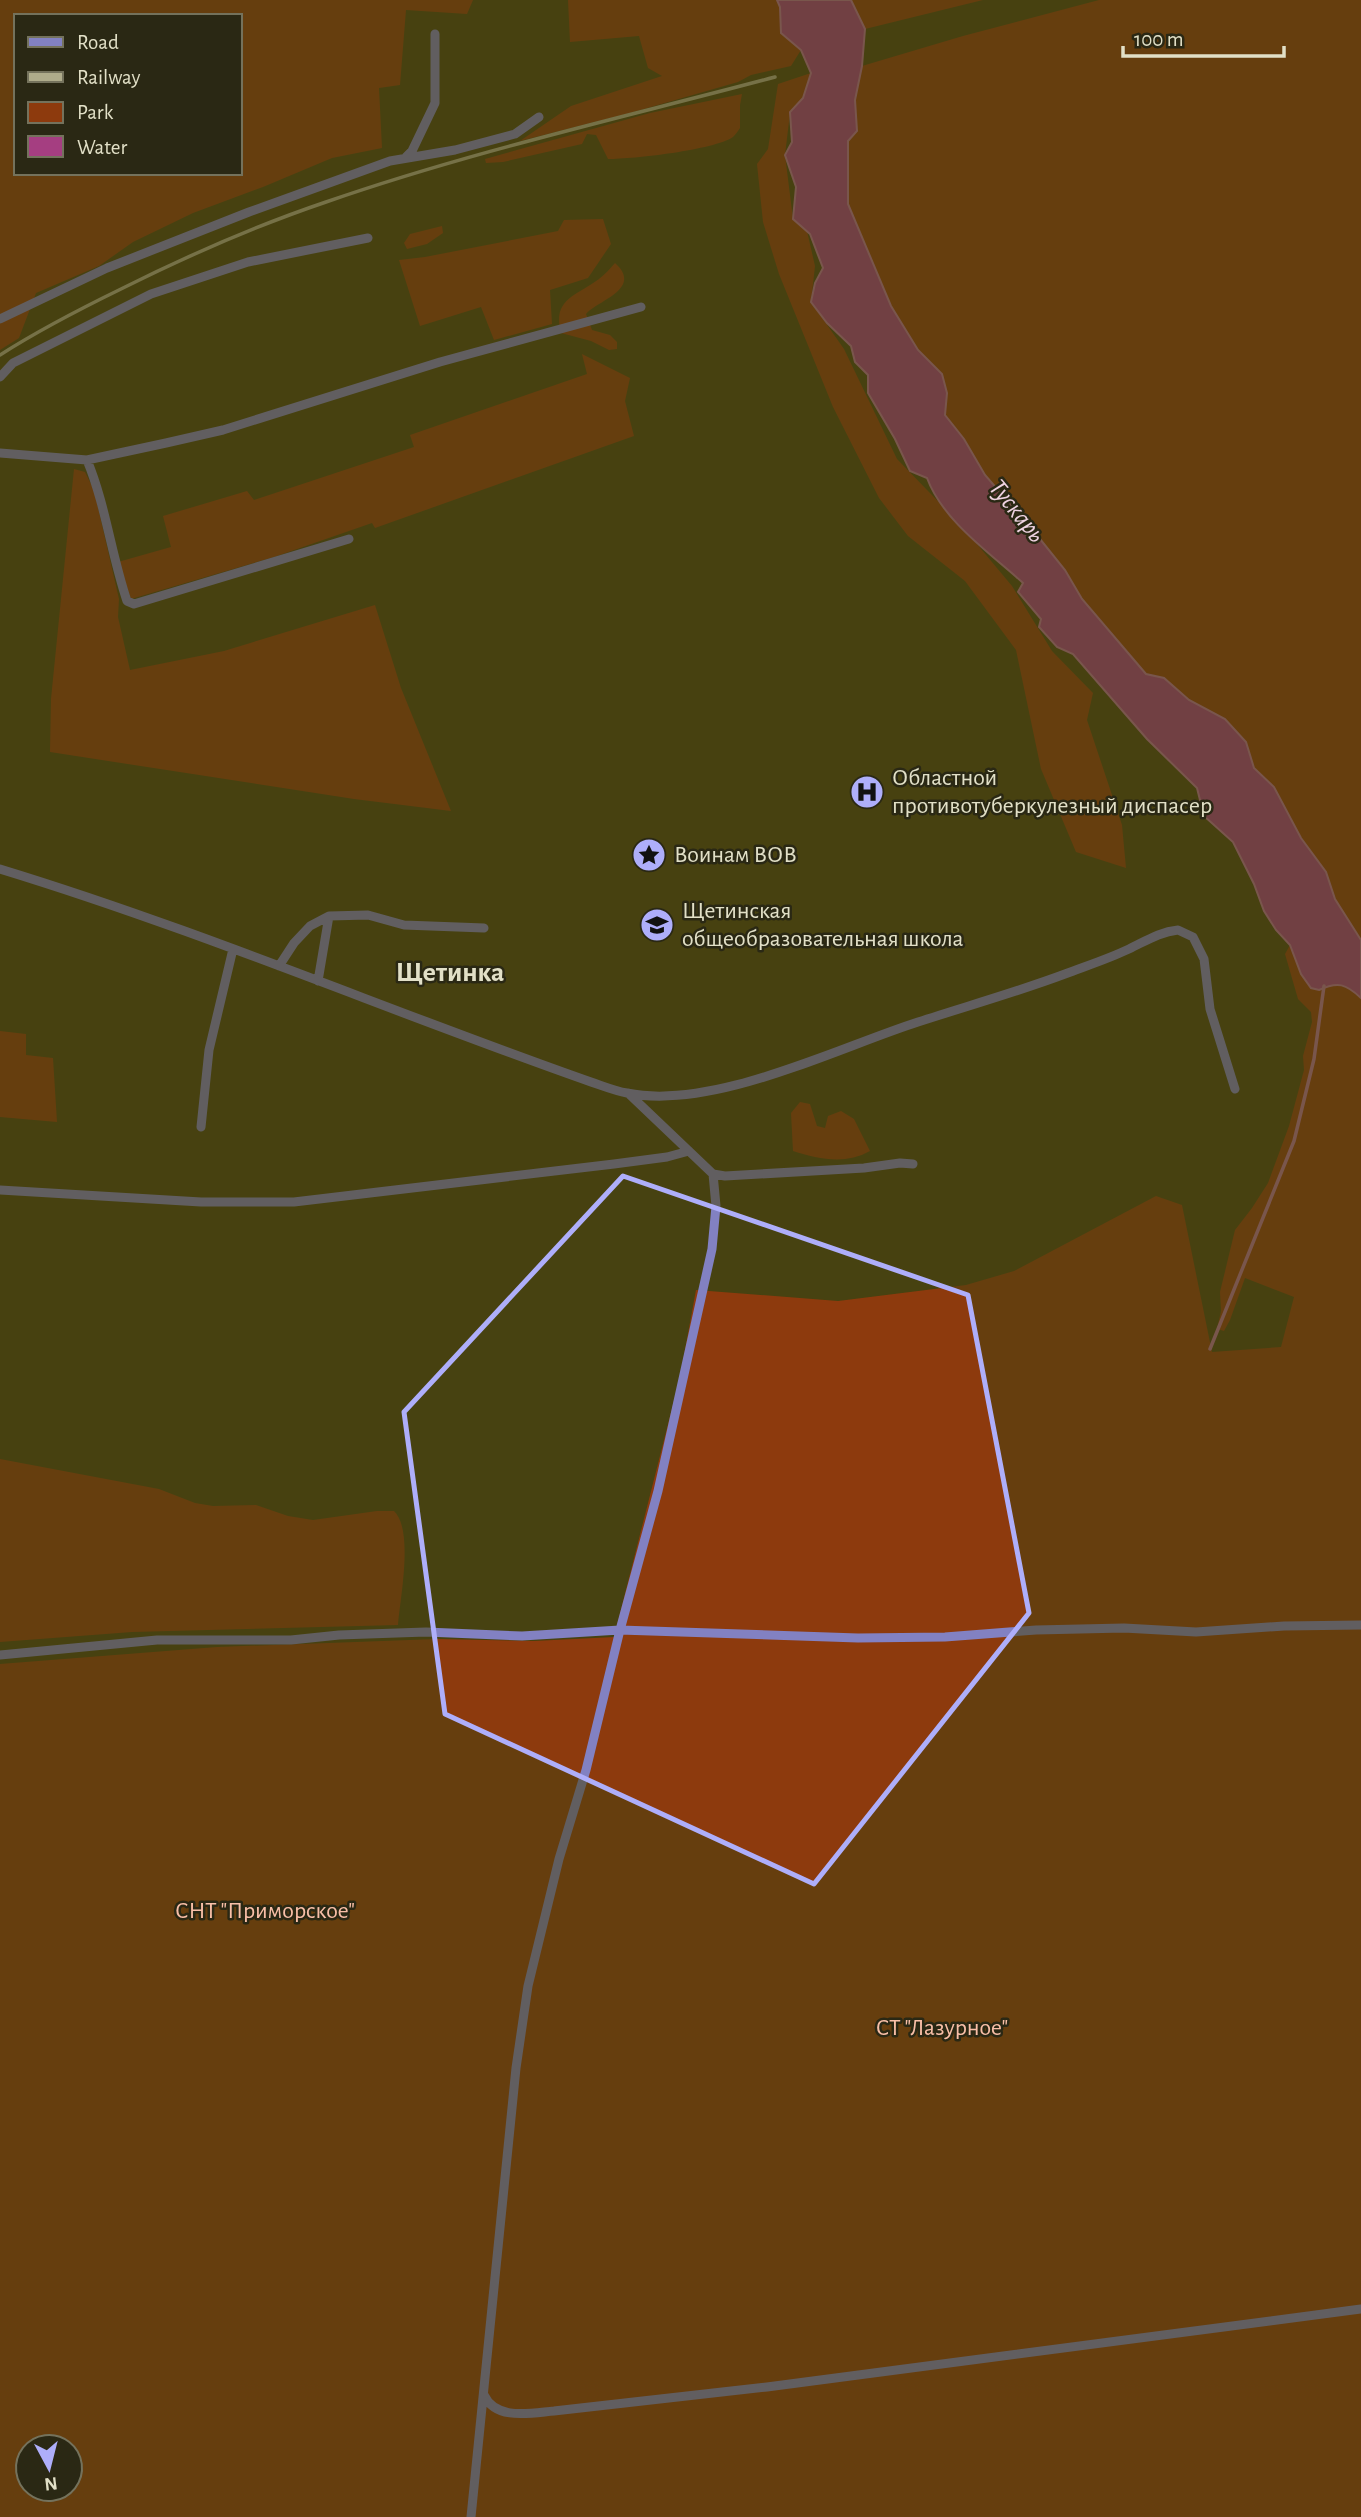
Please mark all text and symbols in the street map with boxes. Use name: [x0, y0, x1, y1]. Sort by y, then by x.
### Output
legend: [14, 14, 242, 175]
scale bar: [1123, 14, 1284, 58]
text: 100 m: [1134, 29, 1184, 50]
text: Road: [77, 32, 119, 53]
text: Railway: [77, 67, 140, 88]
text: Park: [77, 102, 114, 123]
text: Water: [77, 137, 127, 158]
water label: Тускарь: [984, 474, 1050, 548]
place label: Областной противотуберкулезный диспасер: [892, 766, 1212, 818]
hospital icon: Областной противотуберкулезный диспасер: [848, 773, 886, 811]
place icon: Воинам ВОВ: [630, 836, 668, 874]
place label: Воинам ВОВ: [674, 843, 797, 867]
place label: Щетинская общеобразовательная школа: [682, 899, 964, 951]
school or university icon: Щетинская общеобразовательная школа: [638, 906, 676, 944]
district label: Щетинка: [396, 959, 504, 987]
park label: СНТ "Приморское": [175, 1899, 355, 1923]
park label: СТ "Лазурное": [876, 2016, 1008, 2040]
north arrow: [14, 2433, 84, 2503]
text: N: [43, 2473, 59, 2494]

